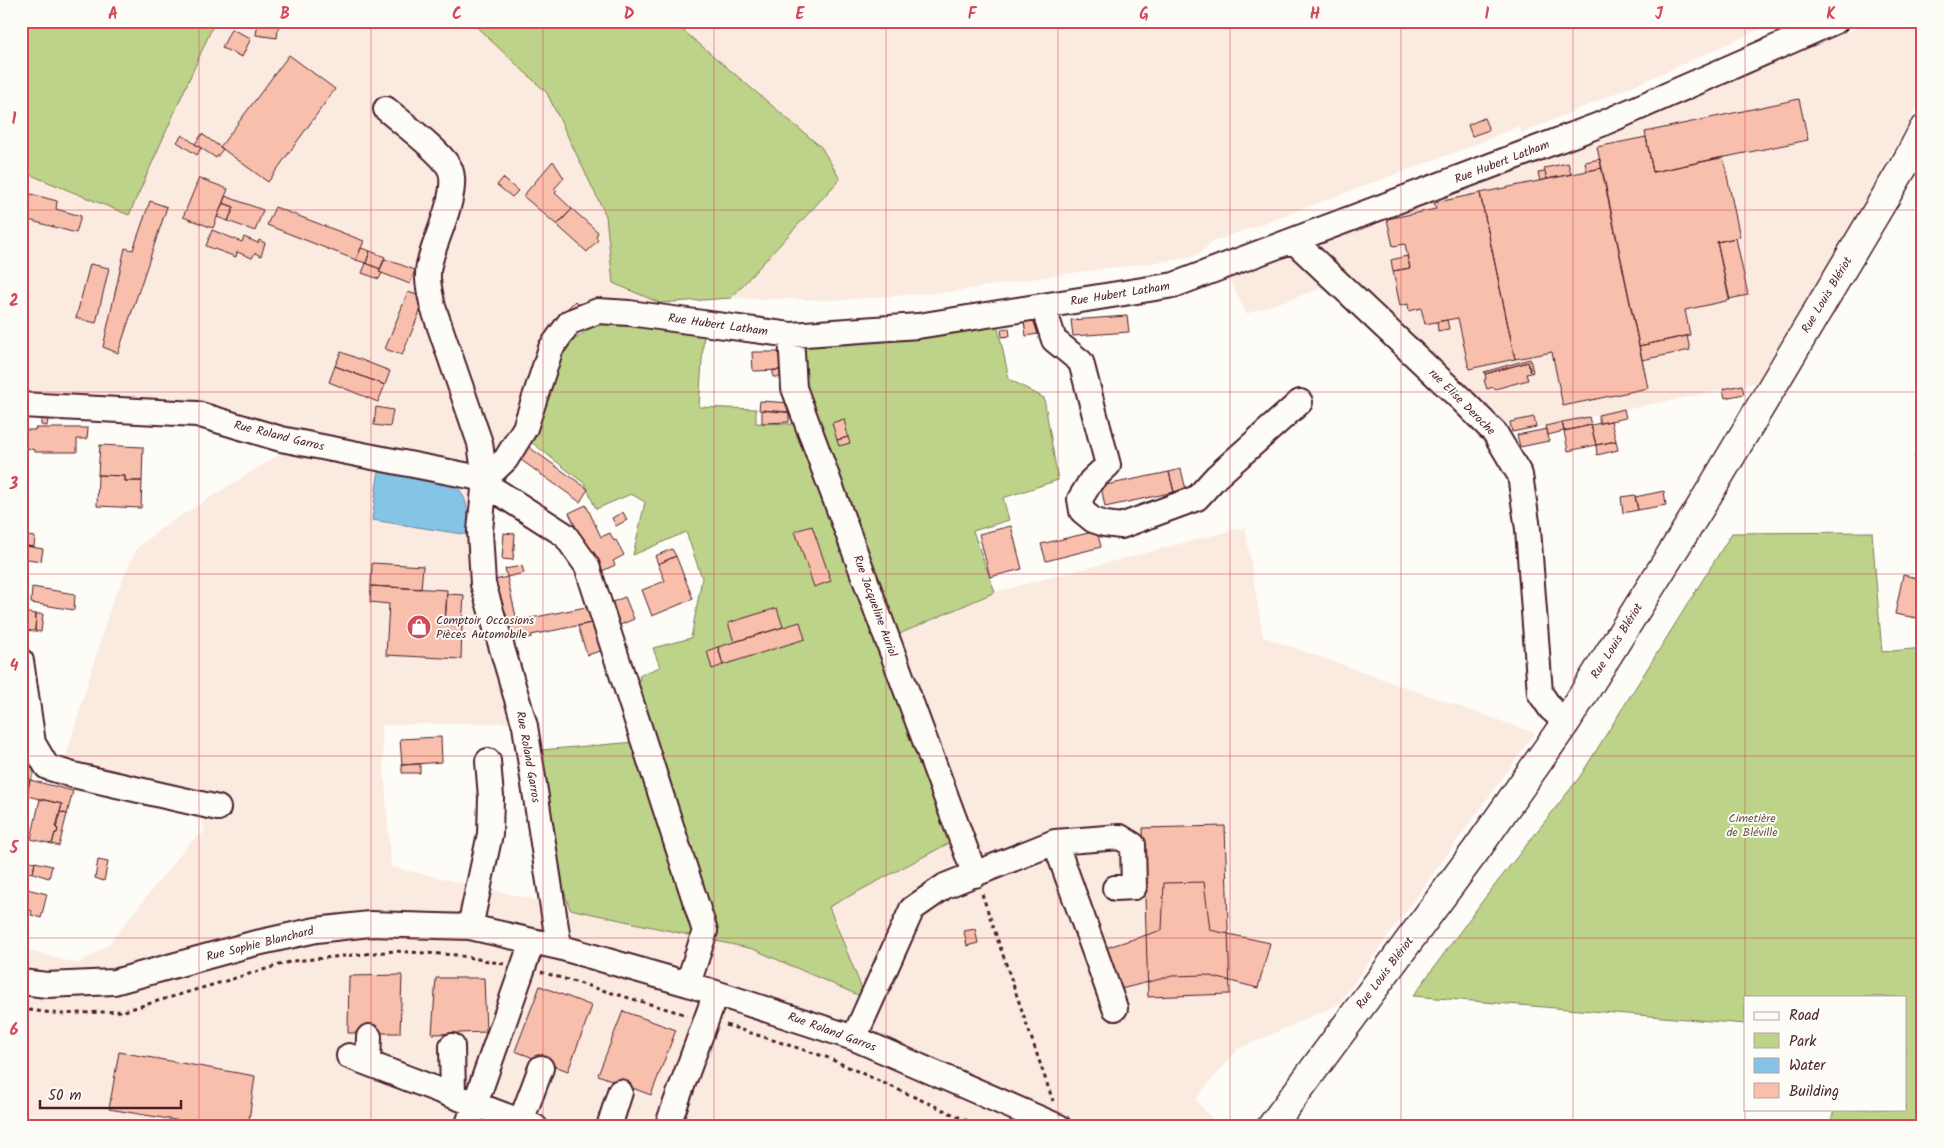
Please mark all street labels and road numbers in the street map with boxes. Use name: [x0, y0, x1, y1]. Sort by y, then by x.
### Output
street label: Rue Hubert Latham: [1452, 135, 1553, 189]
street label: Rue Louis Blériot: [1797, 253, 1858, 337]
street label: Rue Hubert Latham: [1069, 277, 1171, 311]
street label: Rue Hubert Latham: [667, 309, 769, 341]
street label: rue Elise Deroche: [1424, 364, 1500, 440]
street label: Rue Roland Garros: [232, 416, 326, 456]
street label: Rue Jacqueline Auriol: [848, 552, 902, 660]
street label: Rue Louis Blériot: [1586, 599, 1648, 683]
street label: Rue Roland Garros: [511, 710, 545, 804]
street label: Rue Sophie Blanchard: [204, 921, 317, 967]
street label: Rue Louis Blériot: [1351, 933, 1419, 1013]
street label: Rue Roland Garros: [785, 1007, 879, 1057]

